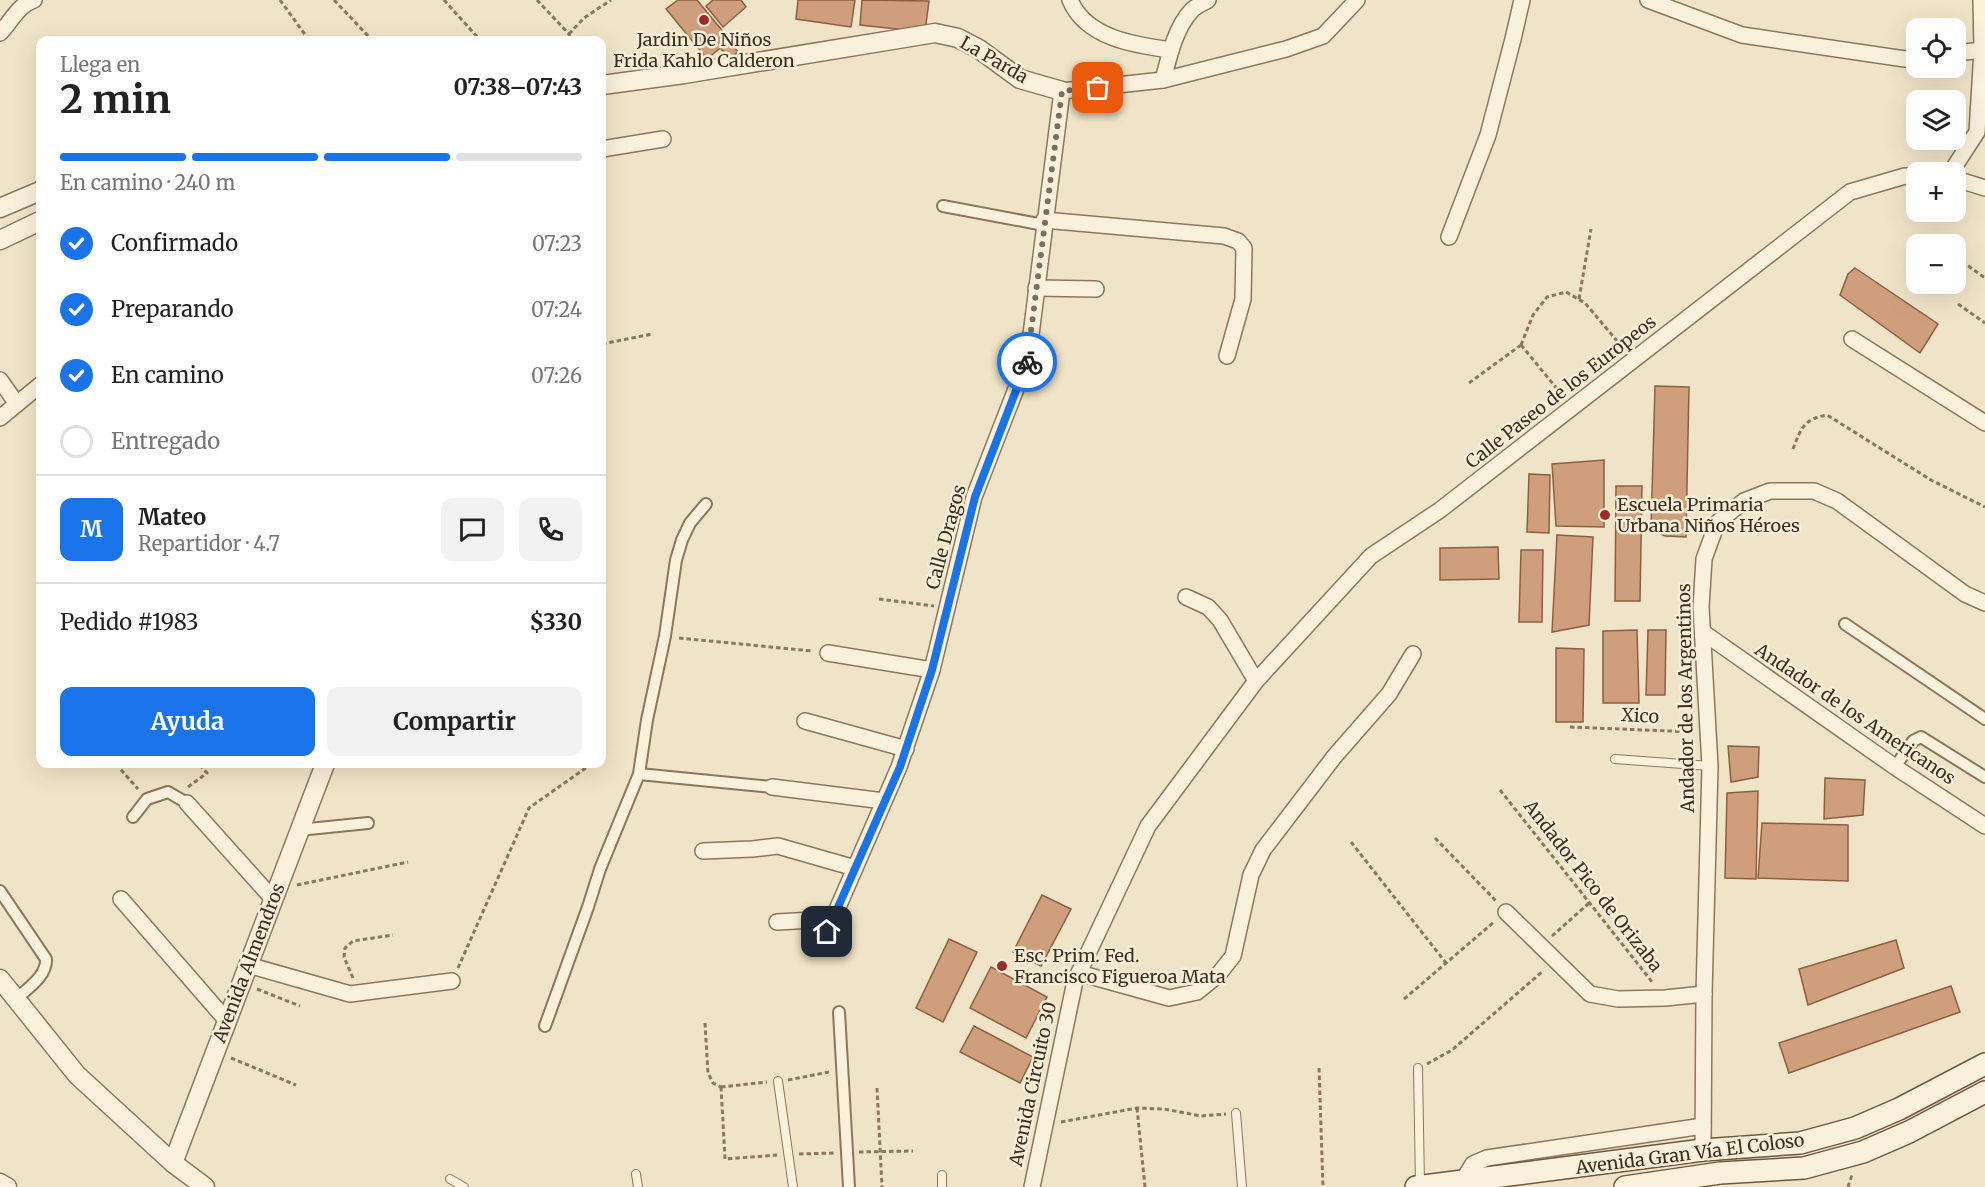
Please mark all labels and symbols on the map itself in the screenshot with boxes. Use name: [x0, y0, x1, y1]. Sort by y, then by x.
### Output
marker: Jardin De Niños Frida Kahlo Calderon: [697, 13, 711, 27]
place label: Jardin De Niños Frida Kahlo Calderon: [613, 28, 795, 72]
street label: La Parda: [956, 31, 1033, 88]
pin: [1072, 62, 1123, 113]
street label: Calle Paseo de los Europeos: [1461, 310, 1661, 473]
courier: [997, 332, 1057, 392]
street label: Calle Dragos: [920, 482, 971, 592]
place label: Escuela Primaria Urbana Niños Héroes: [1617, 493, 1800, 537]
marker: Escuela Primaria Urbana Niños Héroes: [1598, 508, 1612, 522]
street label: Andador de los Argentinos: [1672, 583, 1699, 814]
street label: Andador de los Americanos: [1750, 637, 1960, 789]
street label: Xico: [1620, 703, 1660, 728]
street label: Andador Pico de Orizaba: [1518, 794, 1668, 977]
street label: Avenida Almendros: [207, 880, 290, 1047]
pin: [801, 906, 852, 957]
place label: Esc. Prim. Fed. Francisco Figueroa Mata: [1014, 944, 1226, 988]
marker: Esc. Prim. Fed. Francisco Figueroa Mata: [995, 959, 1009, 973]
street label: Avenida Circuito 30: [1004, 1000, 1061, 1169]
street label: Avenida Gran Vía El Coloso: [1573, 1128, 1806, 1179]

